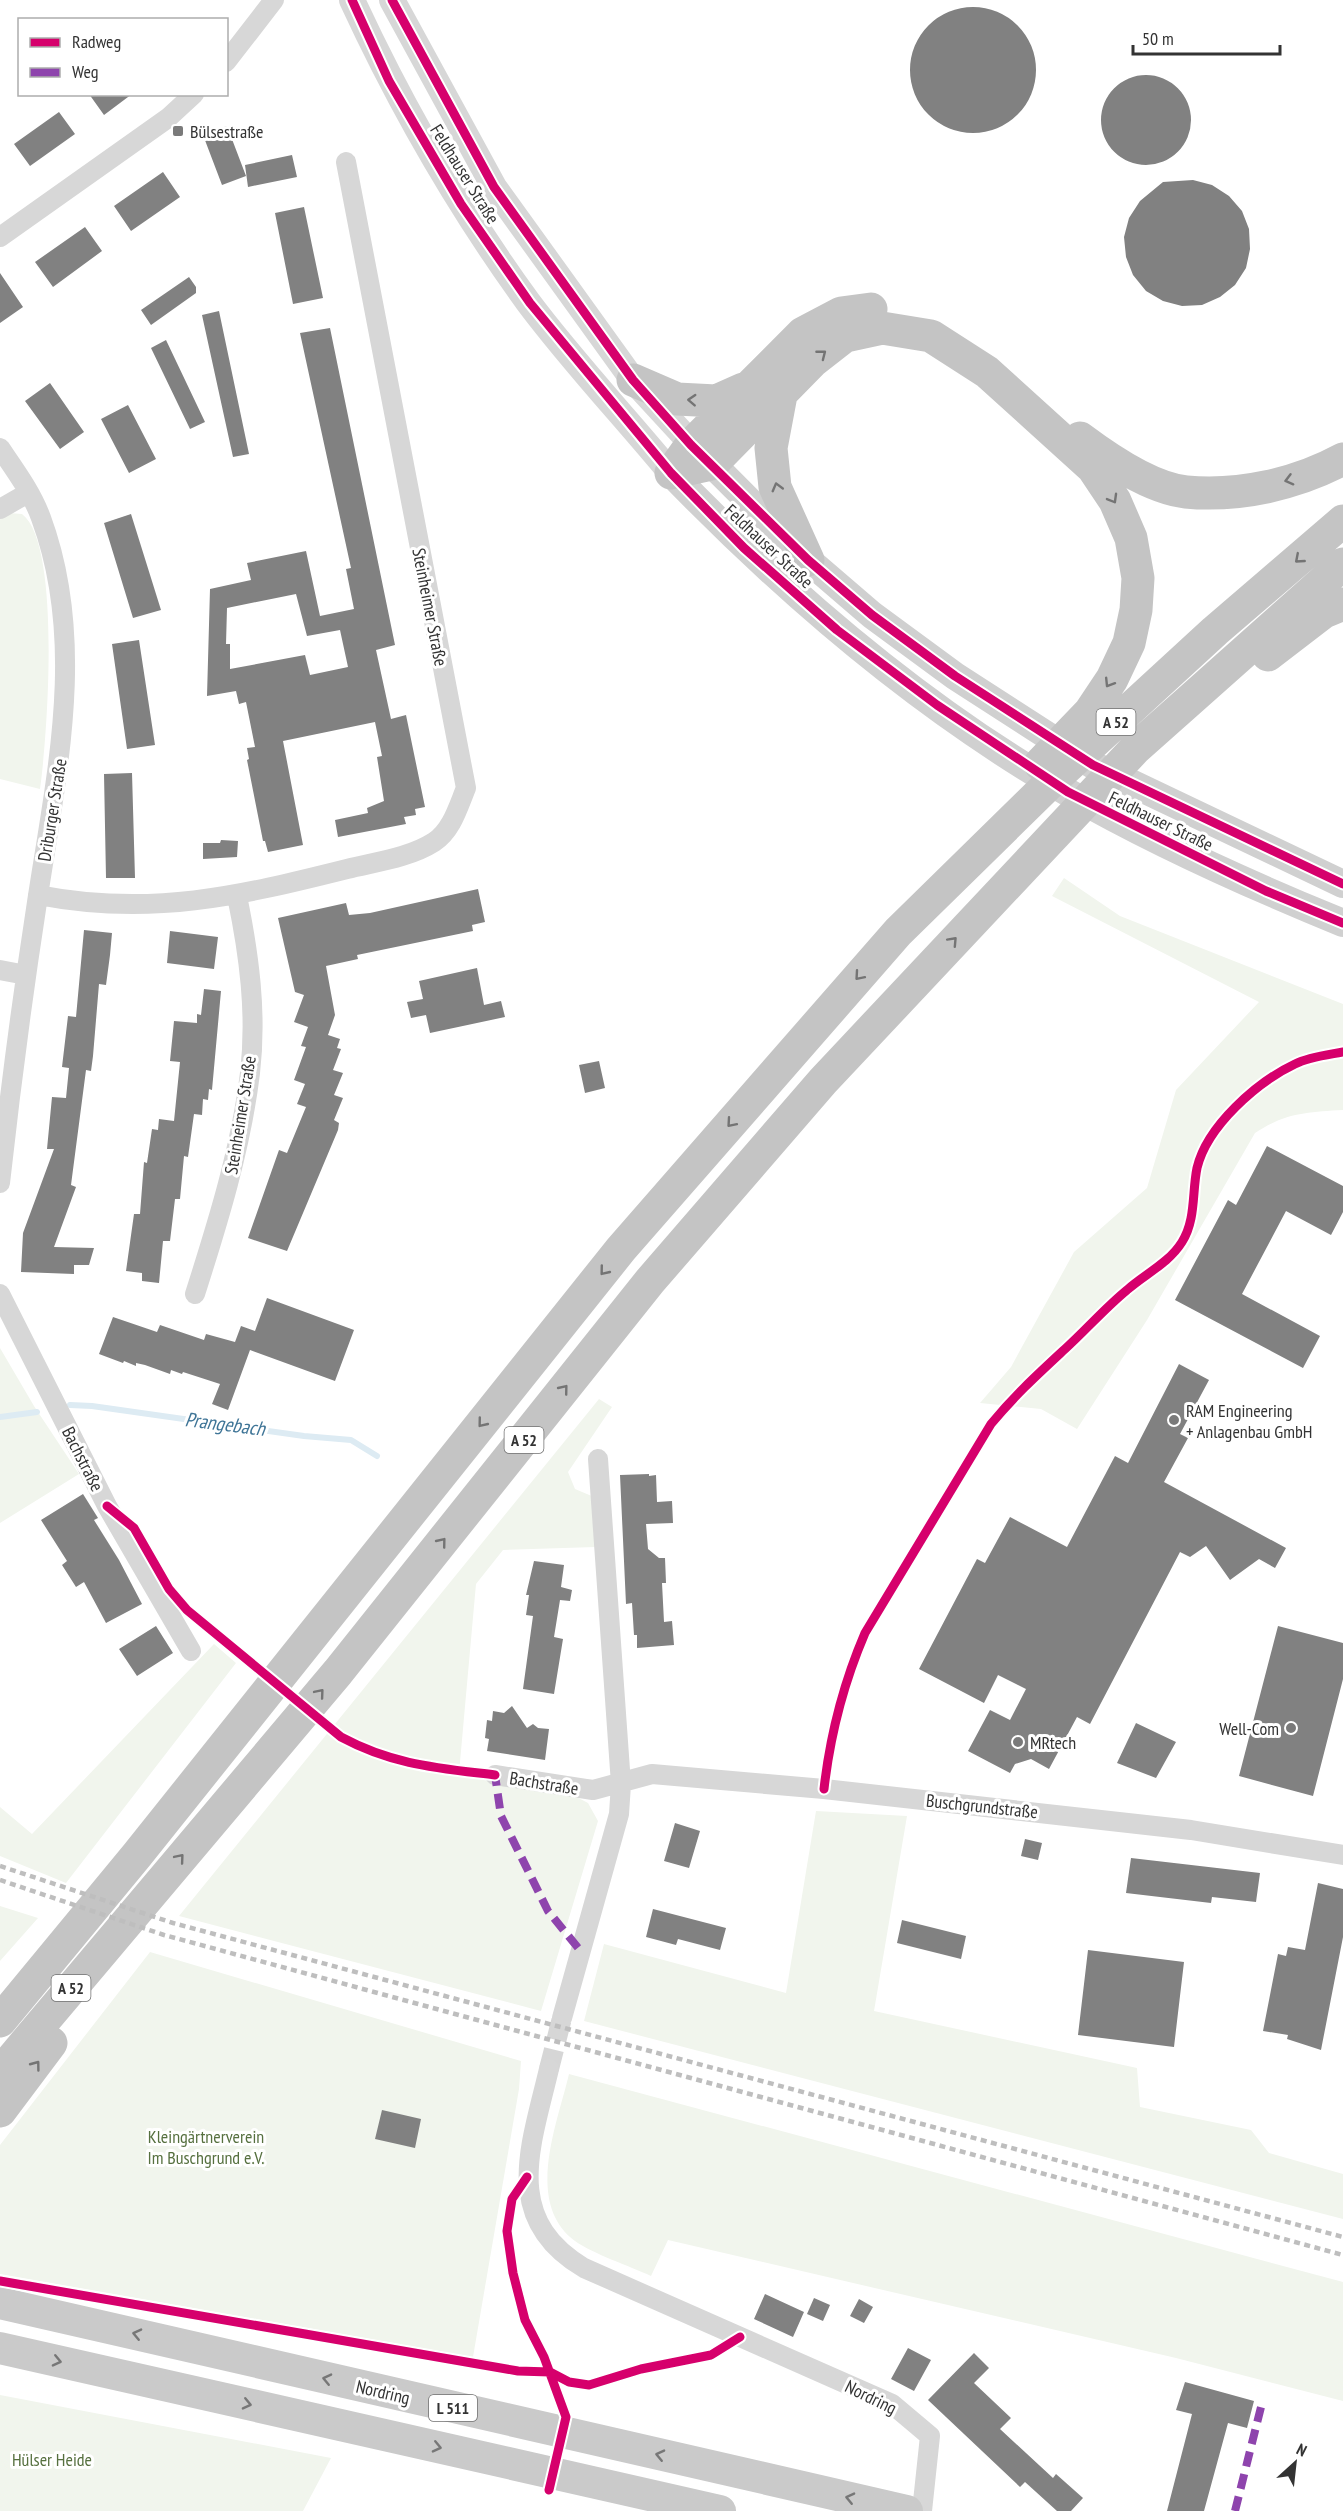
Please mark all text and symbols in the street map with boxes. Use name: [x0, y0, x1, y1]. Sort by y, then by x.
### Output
legend: [18, 18, 228, 96]
scale bar: [1133, 18, 1280, 56]
text: 50 m: [1142, 27, 1174, 50]
text: Radweg: [72, 30, 121, 53]
text: Weg: [72, 60, 99, 83]
place label: Bülsestraße: [190, 120, 263, 143]
street label: Feldhauser Straße: [425, 120, 505, 228]
marker: Bülsestraße: [171, 124, 185, 138]
one-way arrow: [816, 350, 827, 361]
one-way arrow: [687, 393, 696, 406]
one-way arrow: [1284, 473, 1295, 485]
one-way arrow: [772, 482, 784, 493]
one-way arrow: [1106, 493, 1117, 503]
street label: Feldhauser Straße: [720, 499, 818, 593]
street label: Steinheimer Straße: [407, 546, 453, 668]
one-way arrow: [1295, 552, 1306, 563]
one-way arrow: [1104, 677, 1116, 687]
road number: A 52: [1096, 709, 1136, 735]
street label: Driburger Straße: [33, 757, 71, 863]
street label: Feldhauser Straße: [1105, 786, 1217, 856]
one-way arrow: [946, 937, 957, 947]
one-way arrow: [855, 969, 866, 980]
street label: Steinheimer Straße: [219, 1054, 261, 1176]
one-way arrow: [727, 1116, 738, 1127]
one-way arrow: [600, 1264, 611, 1275]
one-way arrow: [556, 1385, 567, 1396]
place label: RAM Engineering + Anlagenbau GmbH: [1186, 1399, 1312, 1443]
water label: Prangebach: [184, 1406, 268, 1442]
marker: RAM Engineering + Anlagenbau GmbH: [1167, 1413, 1181, 1427]
one-way arrow: [478, 1416, 489, 1427]
street label: Bachstraße: [57, 1423, 109, 1495]
road number: A 52: [504, 1427, 544, 1453]
one-way arrow: [435, 1537, 446, 1548]
one-way arrow: [312, 1689, 323, 1700]
place label: Well-Com: [1219, 1717, 1279, 1740]
marker: Well-Com: [1284, 1721, 1298, 1735]
place label: MRtech: [1030, 1731, 1076, 1754]
marker: MRtech: [1011, 1735, 1025, 1749]
street label: Bachstraße: [508, 1766, 580, 1800]
street label: Buschgrundstraße: [925, 1789, 1039, 1823]
one-way arrow: [173, 1854, 184, 1865]
road number: A 52: [52, 1975, 90, 2001]
one-way arrow: [29, 2061, 40, 2072]
park label: Kleingärtnerverein Im Buschgrund e.V.: [148, 2125, 264, 2169]
one-way arrow: [132, 2328, 142, 2341]
one-way arrow: [52, 2353, 62, 2366]
one-way arrow: [322, 2373, 332, 2386]
street label: Nordring: [354, 2375, 412, 2409]
street label: Nordring: [841, 2375, 901, 2419]
road number: L 511: [429, 2395, 477, 2421]
one-way arrow: [242, 2397, 252, 2410]
north arrow: [1265, 2433, 1325, 2493]
one-way arrow: [432, 2439, 442, 2452]
text: N: [1293, 2439, 1310, 2461]
park label: Hülser Heide: [12, 2448, 92, 2471]
one-way arrow: [655, 2450, 665, 2463]
one-way arrow: [845, 2492, 855, 2505]

